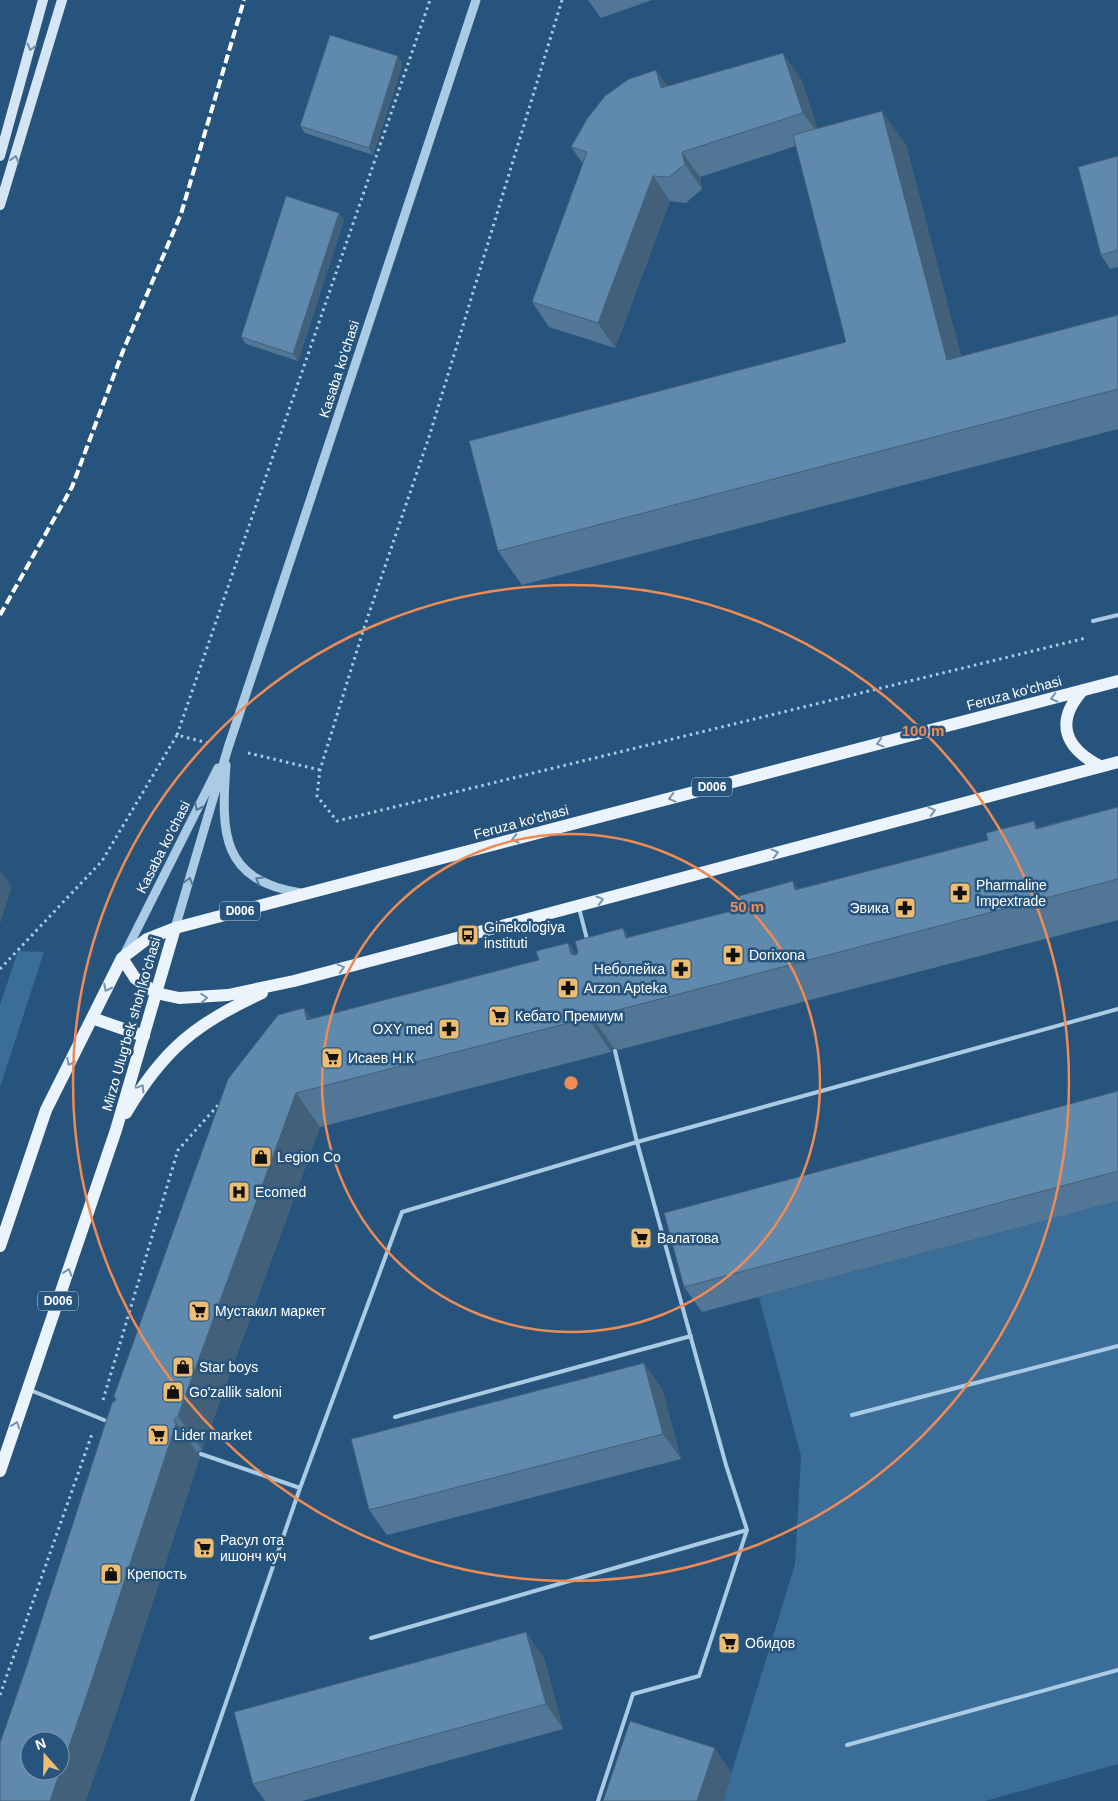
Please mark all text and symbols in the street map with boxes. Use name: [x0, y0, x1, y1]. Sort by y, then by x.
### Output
one-way arrow: [26, 43, 36, 51]
one-way arrow: [10, 155, 20, 163]
street label: Kasaba ko'chasi: [316, 318, 362, 420]
street label: Feruza ko'chasi: [965, 673, 1063, 713]
one-way arrow: [1049, 692, 1058, 703]
text: 100 m: [902, 722, 944, 739]
one-way arrow: [876, 738, 884, 748]
road number: D006: [692, 778, 732, 796]
one-way arrow: [668, 792, 676, 802]
street label: Kasaba ko'chasi: [133, 798, 193, 896]
one-way arrow: [194, 802, 204, 811]
street label: Feruza ko'chasi: [472, 802, 570, 842]
one-way arrow: [928, 806, 937, 817]
one-way arrow: [510, 833, 519, 844]
one-way arrow: [771, 848, 779, 859]
one-way arrow: [256, 876, 265, 886]
one-way arrow: [183, 877, 193, 885]
place label: Pharmaline Impextrade: [976, 877, 1047, 909]
pharmacy icon: Pharmaline Impextrade: [948, 881, 972, 905]
one-way arrow: [595, 895, 604, 906]
pharmacy icon: Эвика: [893, 896, 917, 920]
text: 50 m: [730, 898, 764, 915]
place label: Эвика: [849, 900, 889, 916]
road number: D006: [220, 901, 260, 920]
place label: Ginekologiya instituti: [484, 919, 565, 951]
bus stop icon: Ginekologiya instituti: [456, 923, 480, 947]
street label: Mirzo Ulug'bek shoh ko'chasi: [98, 935, 164, 1113]
pharmacy icon: Dorixona: [721, 943, 745, 967]
place label: Dorixona: [749, 947, 805, 963]
pharmacy icon: Неболейка: [669, 957, 693, 981]
place label: Неболейка: [594, 961, 665, 977]
one-way arrow: [337, 964, 345, 974]
pharmacy icon: Arzon Apteka: [556, 976, 580, 1000]
place label: Arzon Apteka: [584, 980, 667, 996]
one-way arrow: [103, 983, 113, 992]
one-way arrow: [201, 993, 209, 1004]
supermarket icon: Кебато Премиум: [487, 1004, 511, 1028]
place label: Кебато Премиум: [515, 1008, 623, 1024]
pharmacy icon: OXY med: [437, 1017, 461, 1041]
place label: OXY med: [373, 1021, 433, 1037]
supermarket icon: Исаев Н.К: [320, 1046, 344, 1070]
place label: Исаев Н.К: [348, 1050, 415, 1066]
one-way arrow: [66, 1057, 76, 1066]
centre of rings: [562, 1074, 580, 1092]
one-way arrow: [135, 1084, 145, 1093]
shop icon: Legion Co: [249, 1145, 273, 1169]
place label: Legion Co: [277, 1149, 341, 1165]
hospital icon: Ecomed: [227, 1180, 251, 1204]
place label: Ecomed: [255, 1184, 306, 1200]
supermarket icon: Валатова: [629, 1226, 653, 1250]
place label: Валатова: [657, 1230, 719, 1246]
one-way arrow: [62, 1268, 72, 1276]
road number: D006: [38, 1292, 78, 1310]
supermarket icon: Мустакил маркет: [187, 1299, 211, 1323]
place label: Мустакил маркет: [215, 1303, 327, 1319]
shop icon: Star boys: [171, 1355, 195, 1379]
place label: Star boys: [199, 1359, 258, 1375]
shop icon: Go'zallik saloni: [161, 1380, 185, 1404]
place label: Go'zallik saloni: [189, 1384, 282, 1400]
one-way arrow: [10, 1422, 20, 1430]
supermarket icon: Lider market: [146, 1423, 170, 1447]
place label: Lider market: [174, 1427, 252, 1443]
place label: Расул ота ишонч куч: [220, 1532, 286, 1564]
supermarket icon: Расул ота ишонч куч: [192, 1536, 216, 1560]
shop icon: Крепость: [99, 1562, 123, 1586]
place label: Крепость: [127, 1566, 187, 1582]
supermarket icon: Обидов: [717, 1631, 741, 1655]
place label: Обидов: [745, 1635, 795, 1651]
north arrow: [20, 1731, 70, 1781]
text: N: [33, 1735, 48, 1753]

